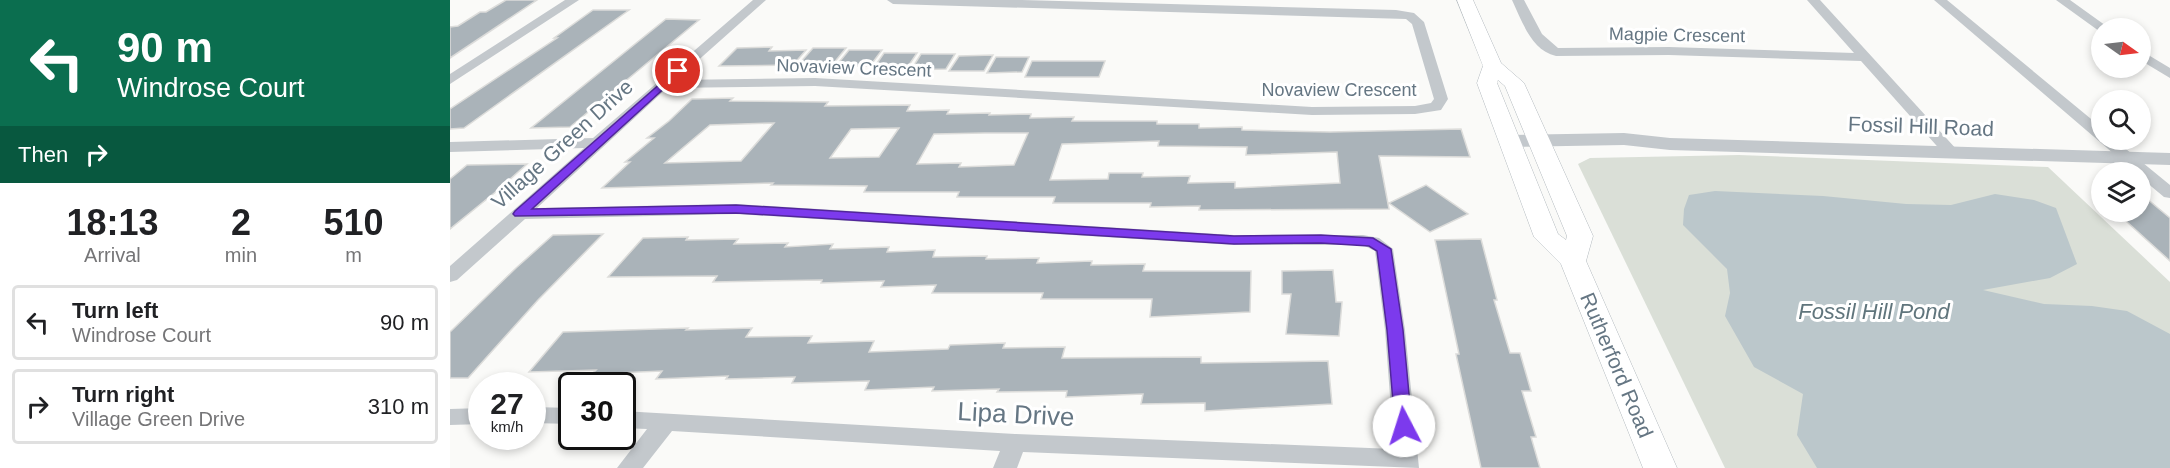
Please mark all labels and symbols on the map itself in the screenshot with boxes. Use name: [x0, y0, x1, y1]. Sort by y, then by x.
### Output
north arrow: [2091, 18, 2151, 78]
street label: Magpie Crescent: [1609, 24, 1745, 46]
pin: [652, 45, 703, 96]
street label: Novaview Crescent: [776, 55, 932, 81]
street label: Village Green Drive: [487, 75, 637, 213]
street label: Novaview Crescent: [1261, 80, 1417, 100]
street label: Fossil Hill Road: [1848, 112, 1994, 140]
street label: Rutherford Road: [1576, 289, 1658, 441]
water label: Fossil Hill Pond: [1798, 299, 1951, 324]
speed limit sign: 30: [558, 372, 636, 450]
position arrow: [1372, 394, 1436, 458]
street label: Lipa Drive: [957, 396, 1075, 432]

